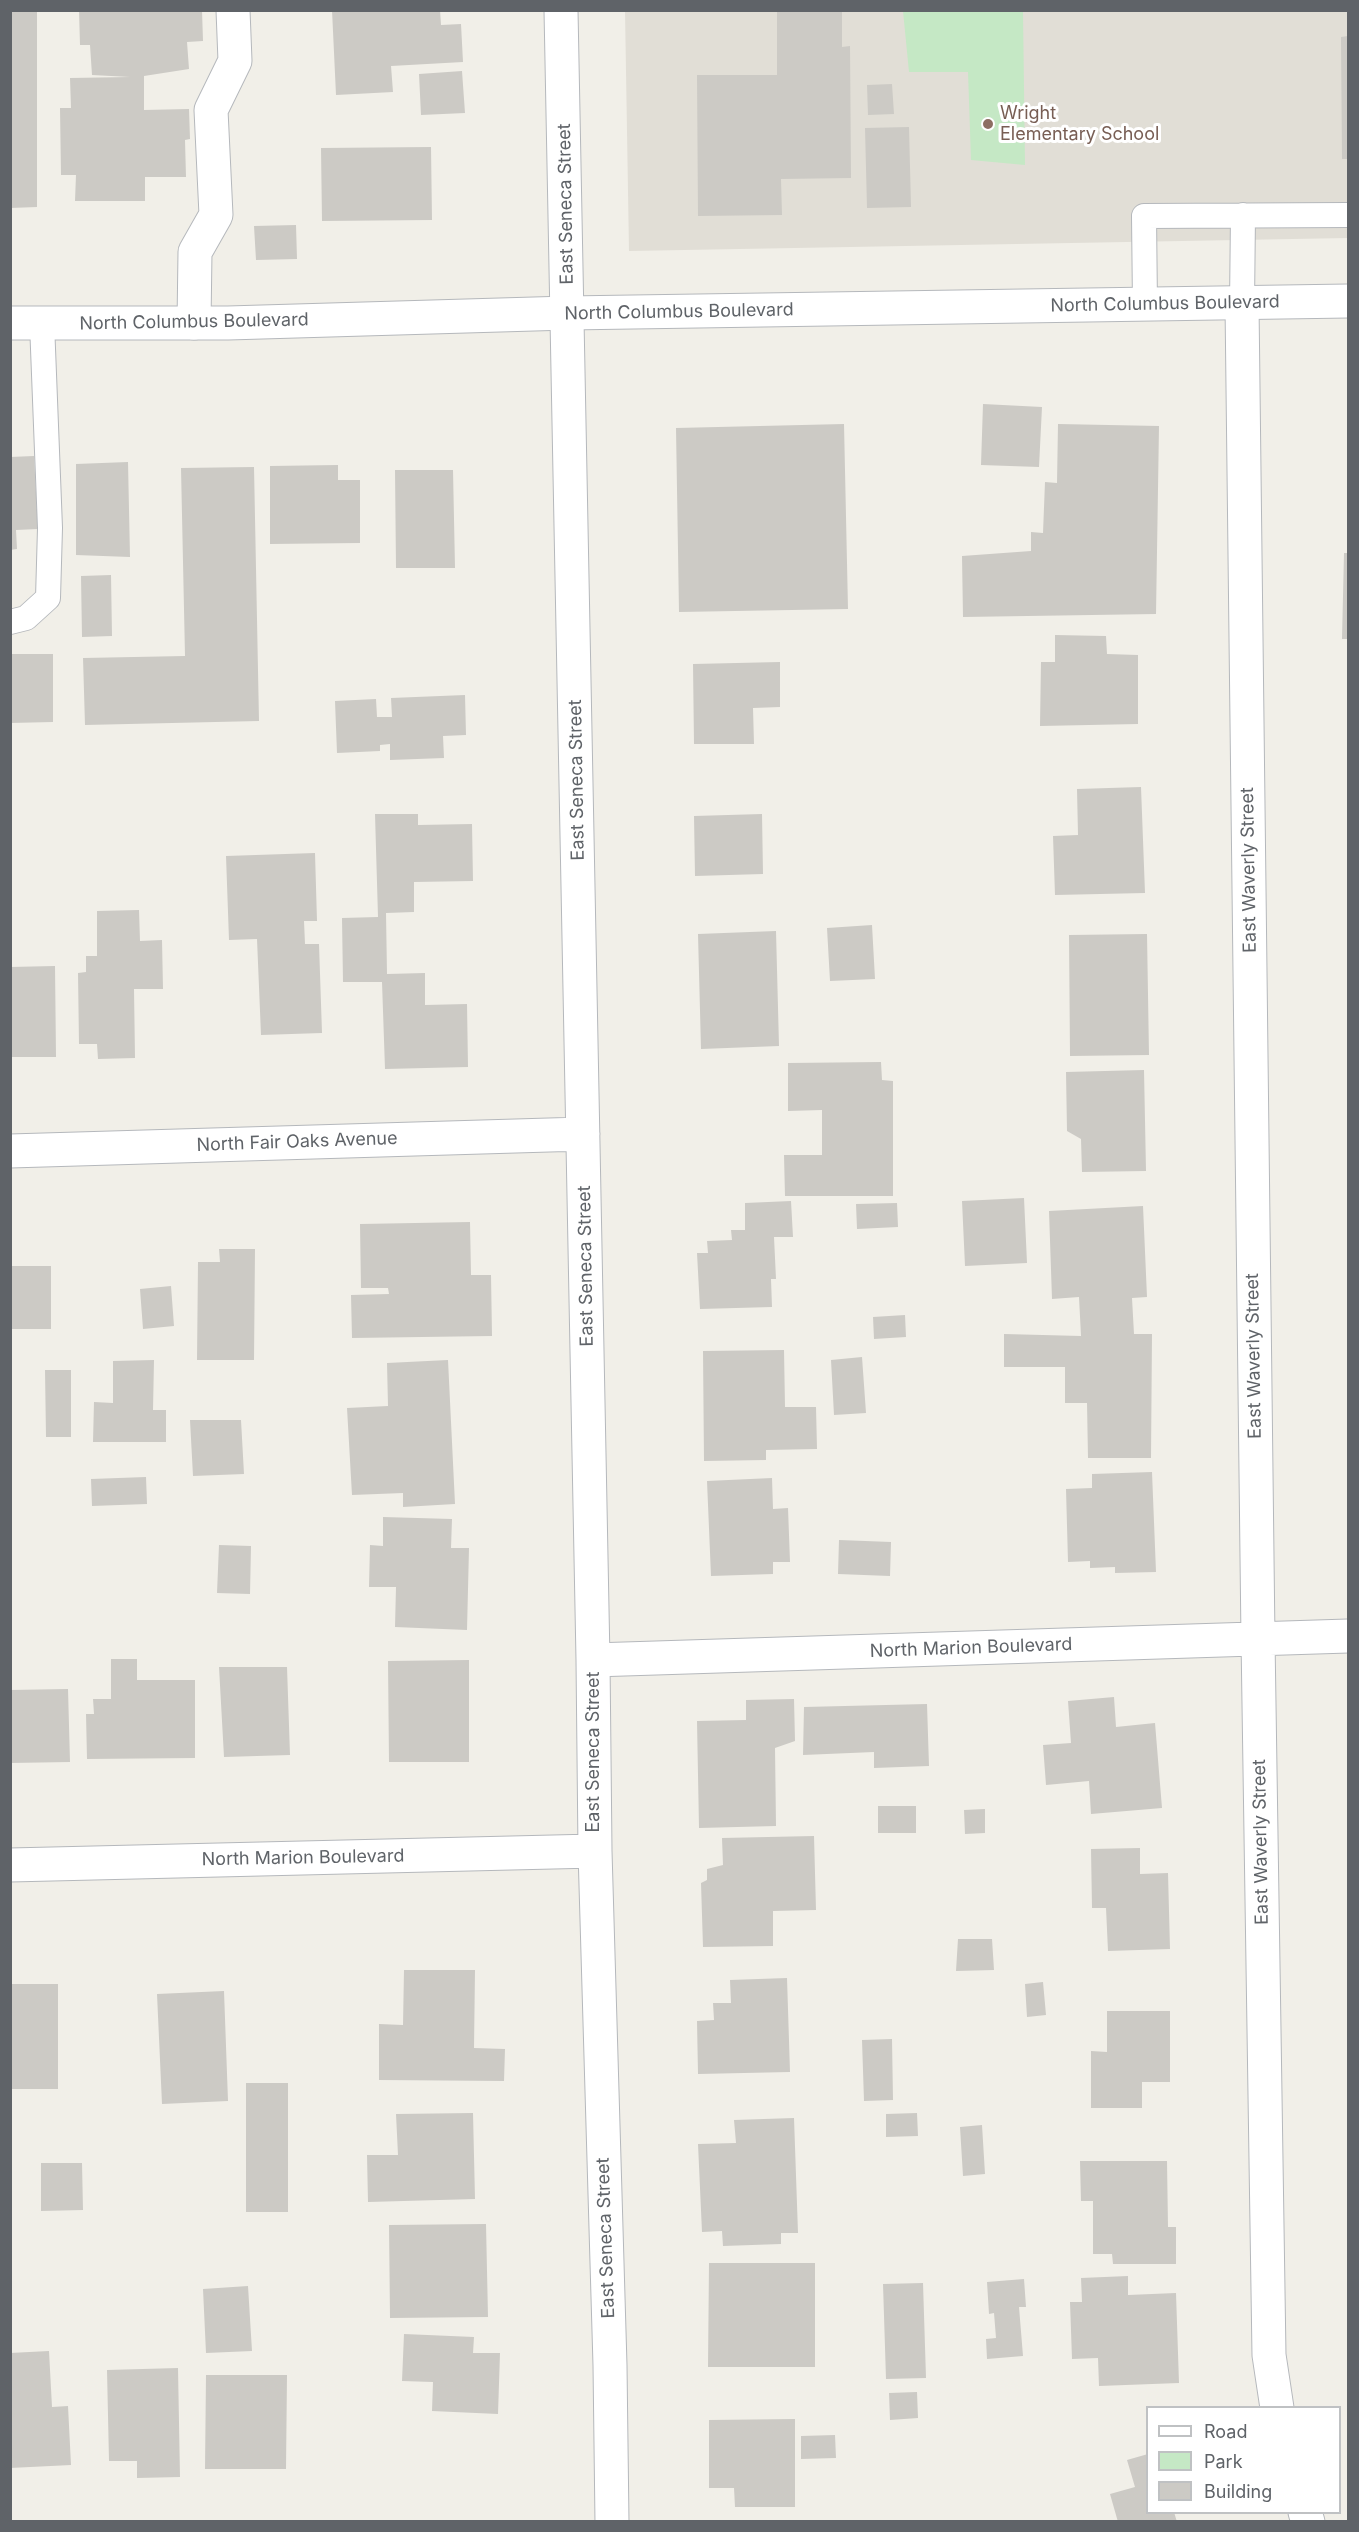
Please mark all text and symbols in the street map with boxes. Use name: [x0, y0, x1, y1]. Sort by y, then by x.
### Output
place label: Wright Elementary School: [1000, 103, 1159, 146]
marker: Wright Elementary School: [981, 117, 995, 131]
street label: East Seneca Street: [554, 123, 578, 285]
street label: North Columbus Boulevard: [1050, 291, 1280, 317]
street label: North Columbus Boulevard: [564, 299, 794, 325]
street label: North Columbus Boulevard: [79, 309, 309, 335]
street label: East Seneca Street: [565, 699, 589, 861]
street label: East Waverly Street: [1237, 787, 1261, 953]
street label: North Fair Oaks Avenue: [196, 1128, 398, 1156]
street label: East Seneca Street: [574, 1185, 598, 1347]
street label: East Waverly Street: [1242, 1273, 1266, 1439]
street label: North Marion Boulevard: [869, 1634, 1073, 1662]
street label: East Seneca Street: [583, 1672, 605, 1832]
street label: East Waverly Street: [1249, 1759, 1273, 1925]
street label: North Marion Boulevard: [202, 1845, 404, 1871]
street label: East Seneca Street: [592, 2157, 620, 2319]
legend: [1146, 2406, 1341, 2514]
text: Road: [1204, 2421, 1247, 2442]
text: Park: [1204, 2451, 1243, 2472]
text: Building: [1204, 2481, 1272, 2502]

